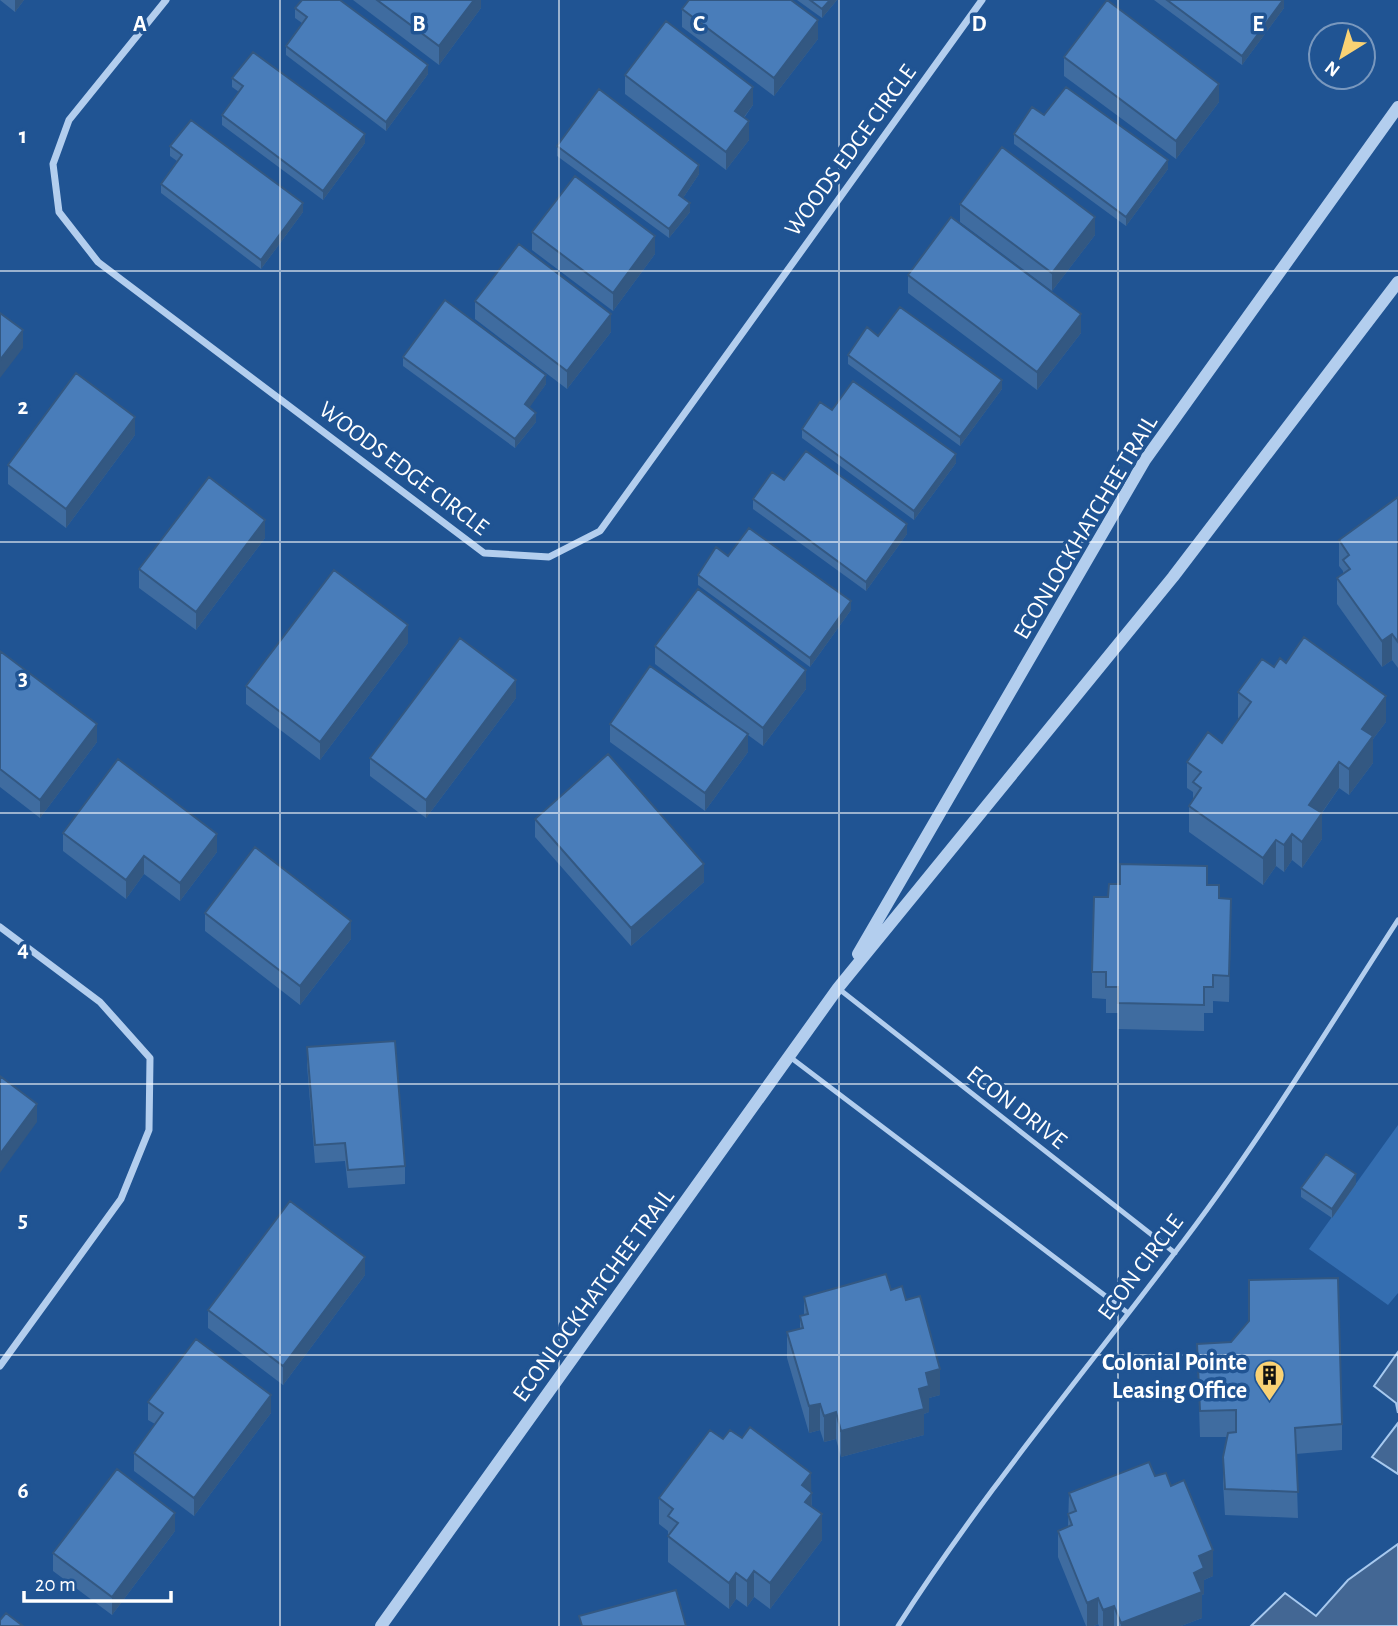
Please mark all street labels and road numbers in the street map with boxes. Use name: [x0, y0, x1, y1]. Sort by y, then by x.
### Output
street label: WOODS EDGE CIRCLE: [781, 60, 921, 241]
street label: WOODS EDGE CIRCLE: [314, 397, 493, 540]
street label: ECONLOCKHATCHEE TRAIL: [1010, 411, 1162, 644]
street label: ECON DRIVE: [962, 1062, 1071, 1154]
street label: ECONLOCKHATCHEE TRAIL: [509, 1185, 679, 1406]
street label: ECON CIRCLE: [1094, 1210, 1188, 1325]

